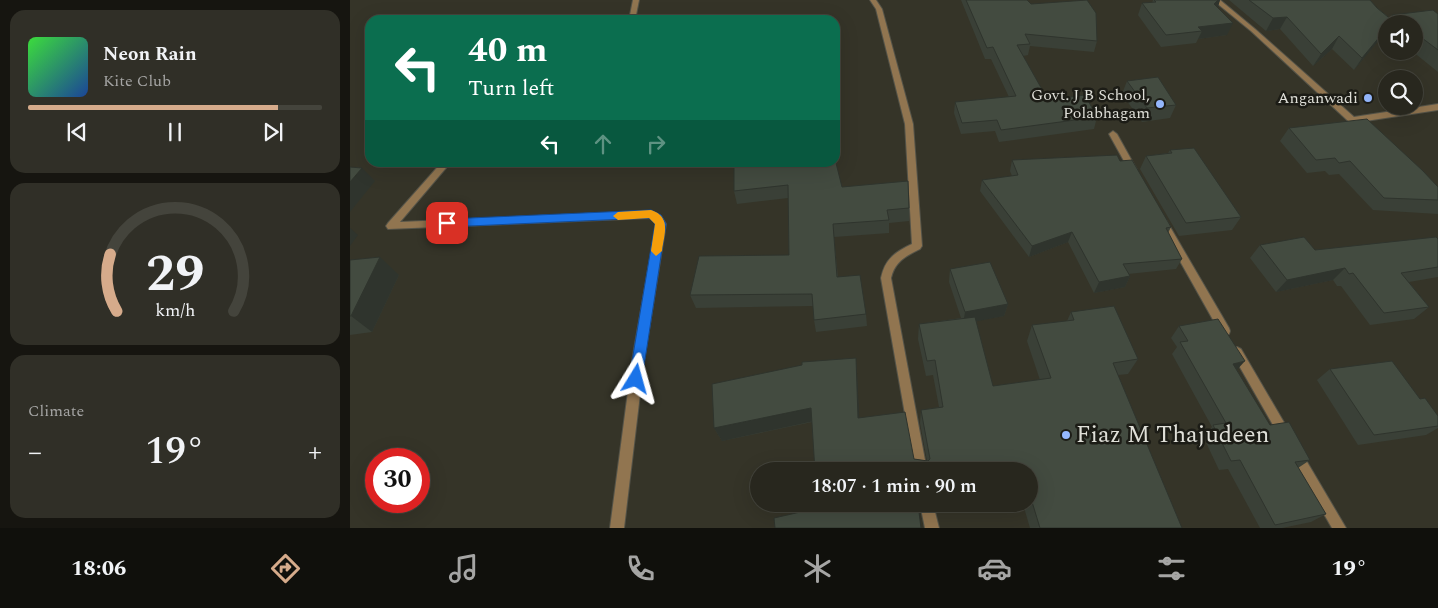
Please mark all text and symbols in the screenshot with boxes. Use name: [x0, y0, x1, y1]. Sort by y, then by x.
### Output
map controls: [1378, 15, 1423, 115]
button: sound: [1378, 15, 1423, 60]
text: 40 m: [468, 24, 548, 77]
icon: left: [385, 35, 450, 100]
text: Neon Rain: [103, 40, 197, 69]
text: Kite Club: [103, 69, 171, 93]
button: search: [1378, 70, 1423, 115]
text: Turn left: [468, 72, 554, 105]
place label: Govt. J B School, Polabhagam: [1031, 83, 1150, 125]
place label: Anganwadi: [1277, 86, 1358, 110]
marker: Anganwadi: [1362, 92, 1374, 104]
marker: Govt. J B School, Polabhagam: [1154, 98, 1166, 110]
icon: previous: [63, 118, 91, 146]
icon: pause: [161, 118, 189, 146]
icon: next: [259, 118, 287, 146]
icon: left: [536, 130, 564, 158]
icon: ahead: [589, 130, 617, 158]
icon: right: [642, 130, 670, 158]
pin: [426, 202, 468, 244]
icon: arrive: [433, 209, 461, 237]
text: 29: [146, 235, 204, 314]
text: km/h: [155, 297, 195, 324]
position arrow: [609, 352, 661, 404]
text: Climate: [28, 399, 84, 423]
place label: Fiaz M Thajudeen: [1076, 417, 1269, 453]
text: 19°: [145, 423, 205, 481]
marker: Fiaz M Thajudeen: [1060, 429, 1072, 441]
text: −: [28, 431, 42, 474]
text: +: [308, 431, 322, 474]
speed limit sign: 30: [365, 448, 430, 513]
text: 18:07 · 1 min · 90 m: [811, 472, 977, 501]
icon: directions: [268, 551, 303, 586]
icon: music: [446, 551, 481, 586]
icon: phone: [623, 551, 658, 586]
icon: climate: [800, 551, 835, 586]
icon: car: [977, 551, 1012, 586]
icon: filters: [1154, 551, 1189, 586]
text: 18:06: [71, 552, 126, 585]
text: 19°: [1331, 552, 1367, 585]

